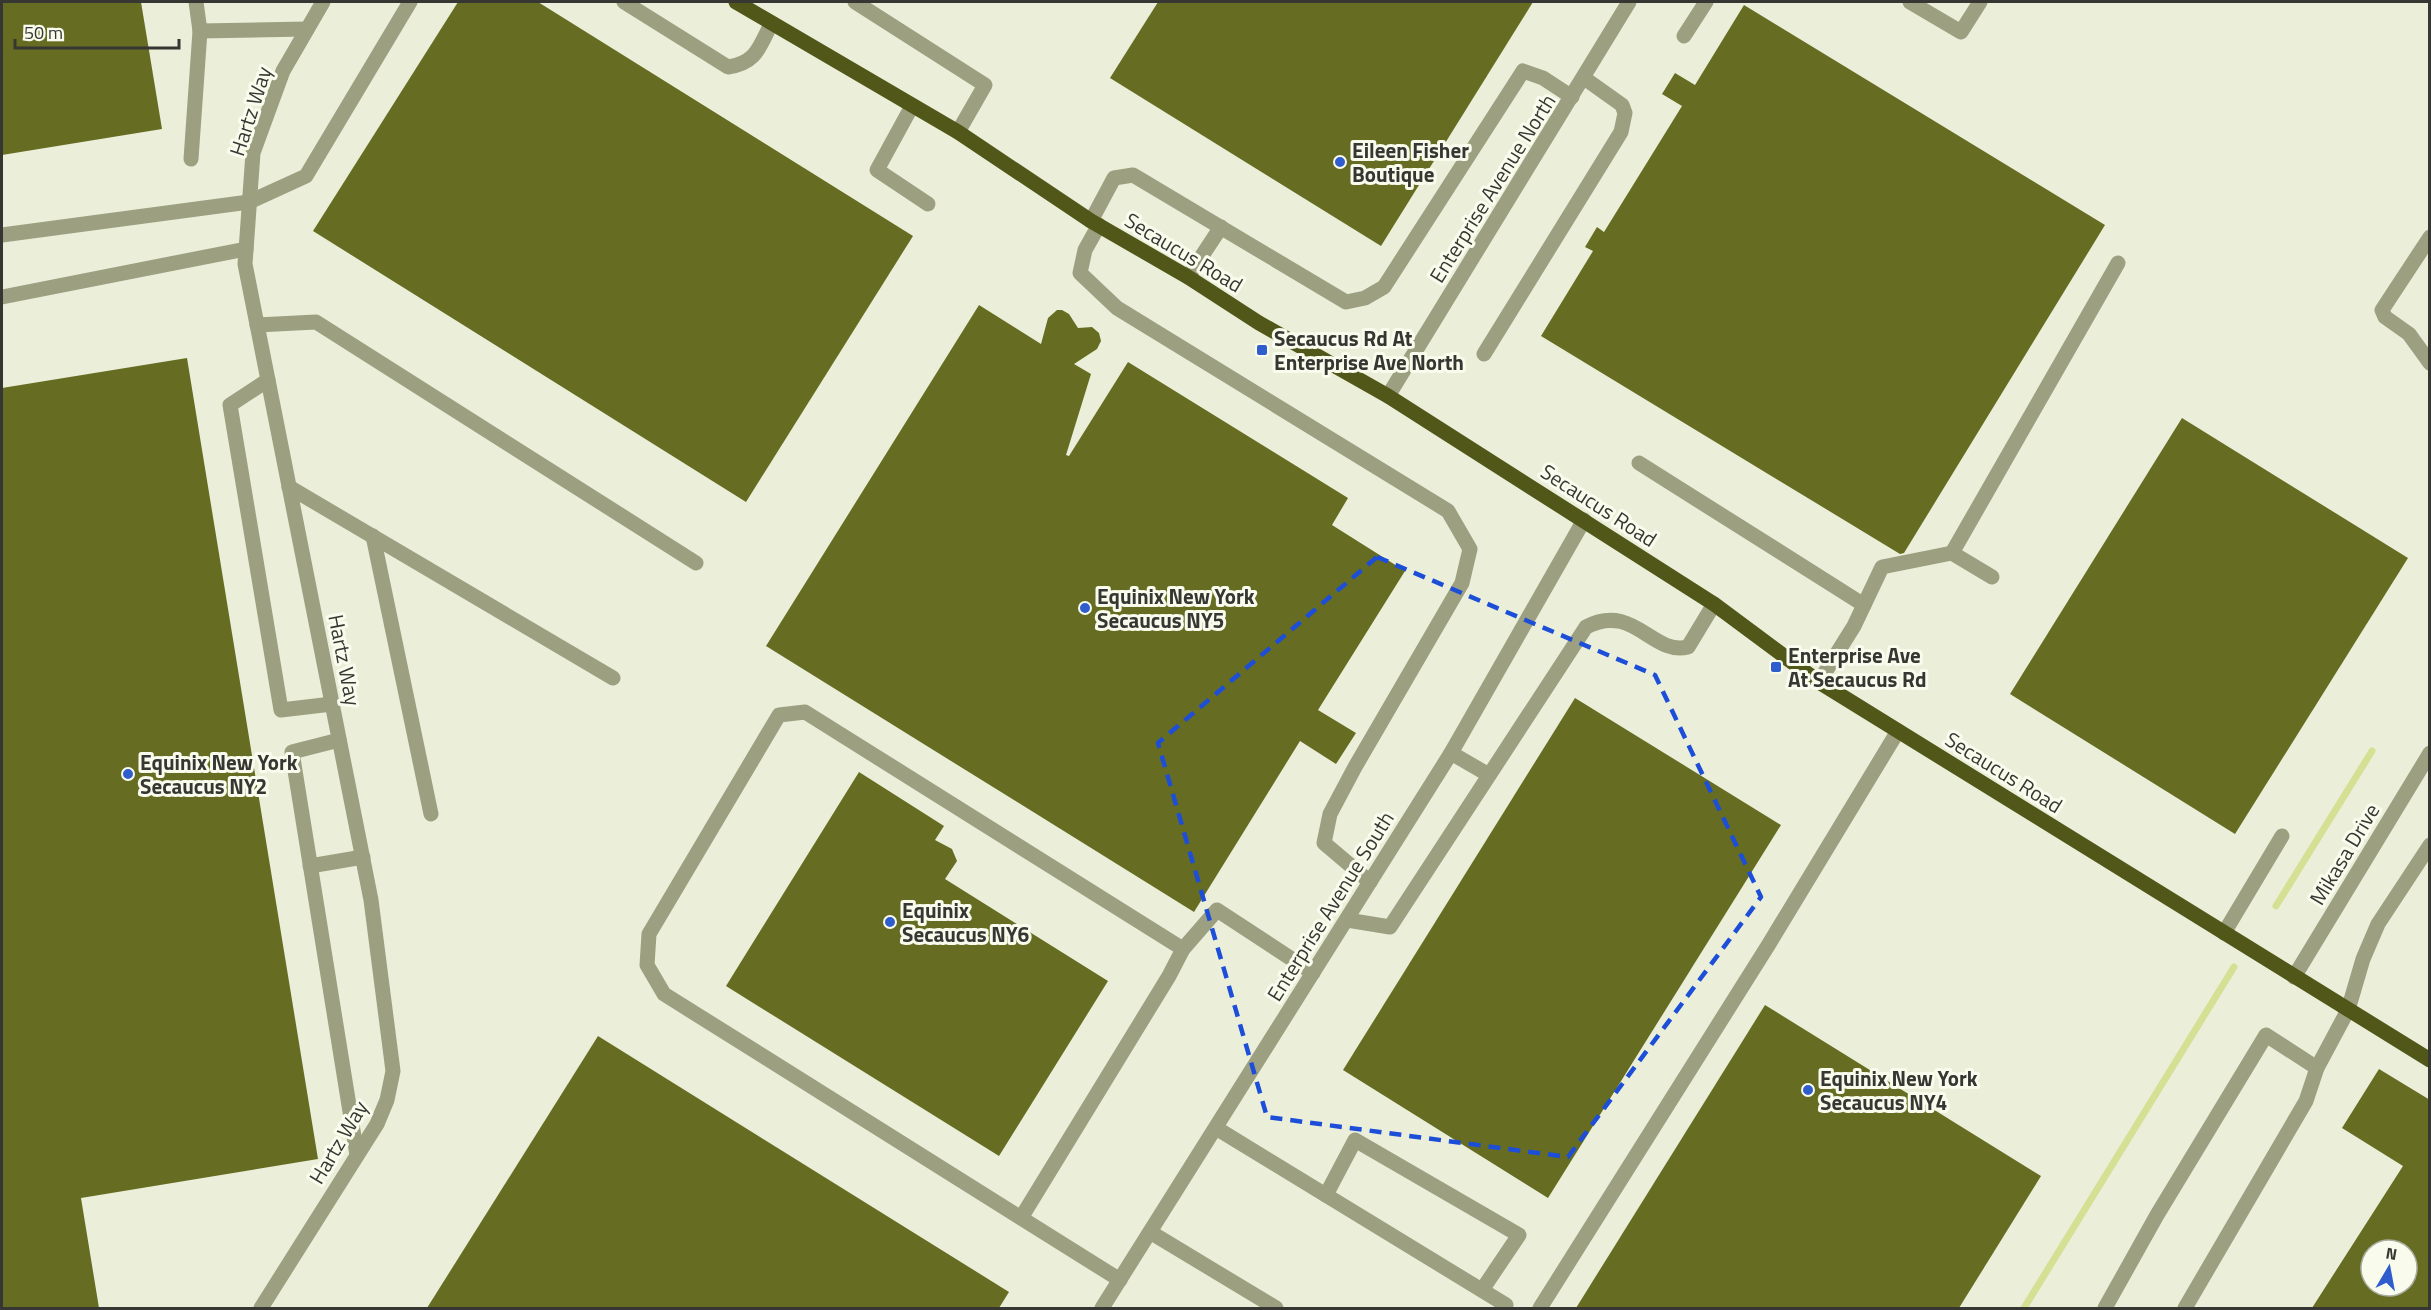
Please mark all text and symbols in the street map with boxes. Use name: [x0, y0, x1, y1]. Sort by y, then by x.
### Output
scale bar: [15, 12, 178, 50]
text: 50 m: [24, 19, 63, 46]
street label: Hartz Way: [221, 62, 279, 160]
street label: Enterprise Avenue North: [1421, 87, 1563, 289]
place label: Eileen Fisher Boutique: [1352, 134, 1469, 190]
marker: Eileen Fisher Boutique: [1333, 155, 1347, 169]
street label: Secaucus Road: [1119, 204, 1249, 300]
place label: Secaucus Rd At Enterprise Ave North: [1274, 322, 1464, 378]
marker: Secaucus Rd At Enterprise Ave North: [1255, 343, 1269, 357]
street label: Secaucus Road: [1535, 455, 1663, 555]
place label: Equinix New York Secaucus NY5: [1097, 580, 1255, 636]
marker: Equinix New York Secaucus NY5: [1078, 601, 1092, 615]
street label: Hartz Way: [320, 612, 370, 708]
place label: Enterprise Ave At Secaucus Rd: [1788, 639, 1926, 695]
marker: Enterprise Ave At Secaucus Rd: [1769, 660, 1783, 674]
street label: Secaucus Road: [1939, 723, 2069, 821]
place label: Equinix New York Secaucus NY2: [140, 746, 298, 802]
marker: Equinix New York Secaucus NY2: [121, 767, 135, 781]
street label: Mikasa Drive: [2301, 797, 2387, 911]
street label: Enterprise Avenue South: [1259, 805, 1401, 1007]
place label: Equinix Secaucus NY6: [902, 894, 1030, 950]
marker: Equinix Secaucus NY6: [883, 915, 897, 929]
place label: Equinix New York Secaucus NY4: [1820, 1062, 1978, 1118]
marker: Equinix New York Secaucus NY4: [1801, 1083, 1815, 1097]
street label: Hartz Way: [301, 1094, 375, 1190]
north arrow: [2359, 1238, 2419, 1298]
text: N: [2384, 1240, 2399, 1266]

